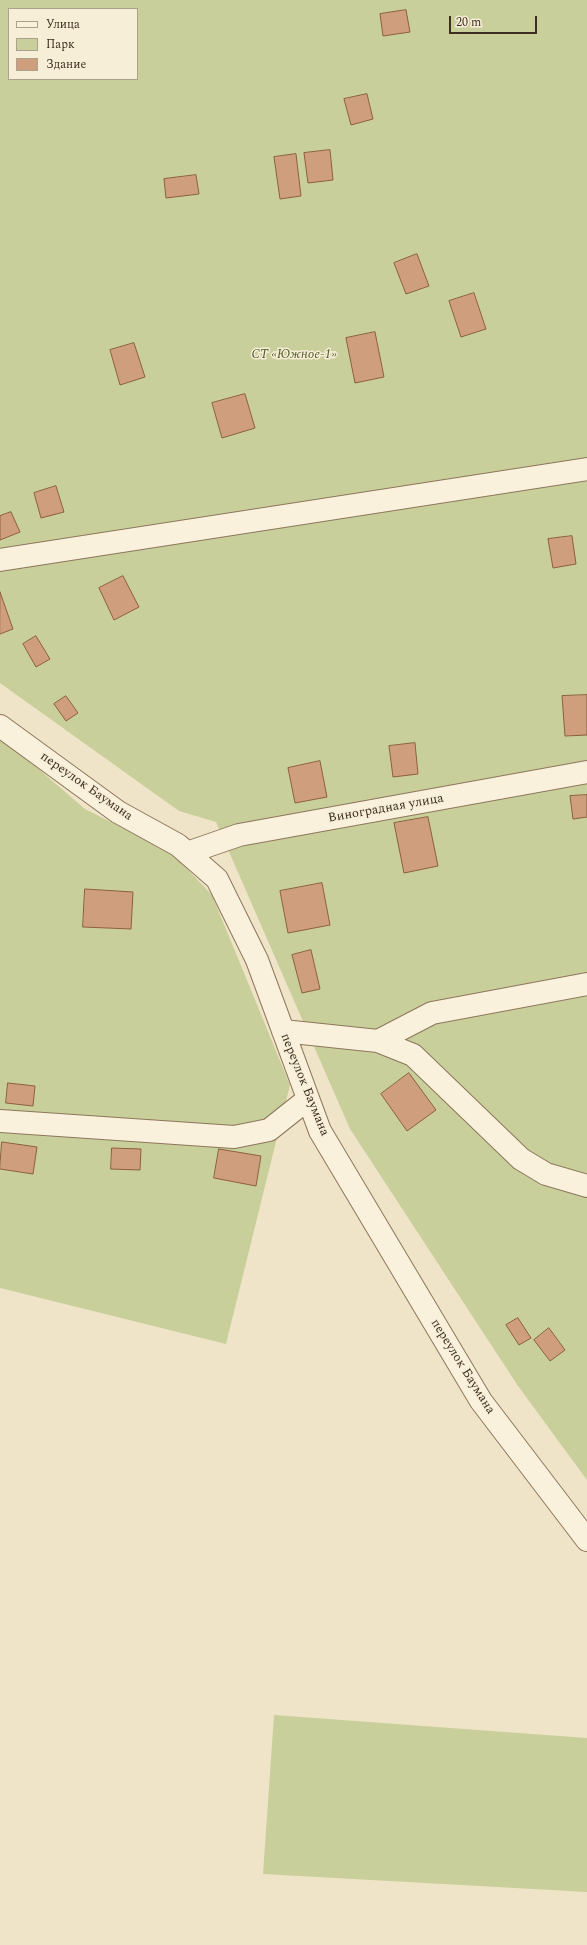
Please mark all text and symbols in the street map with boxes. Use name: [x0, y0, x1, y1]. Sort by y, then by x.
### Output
legend: [8, 8, 138, 80]
scale bar: [451, 8, 539, 34]
text: 20 m: [456, 13, 481, 32]
text: Улица: [46, 15, 80, 34]
text: Парк: [46, 35, 75, 54]
text: Здание: [46, 55, 86, 74]
park label: СТ «Южное-1»: [251, 347, 337, 363]
street label: переулок Баумана: [37, 749, 135, 825]
street label: Виноградная улица: [327, 791, 445, 827]
street label: переулок Баумана: [276, 1031, 332, 1139]
street label: переулок Баумана: [426, 1317, 498, 1417]

